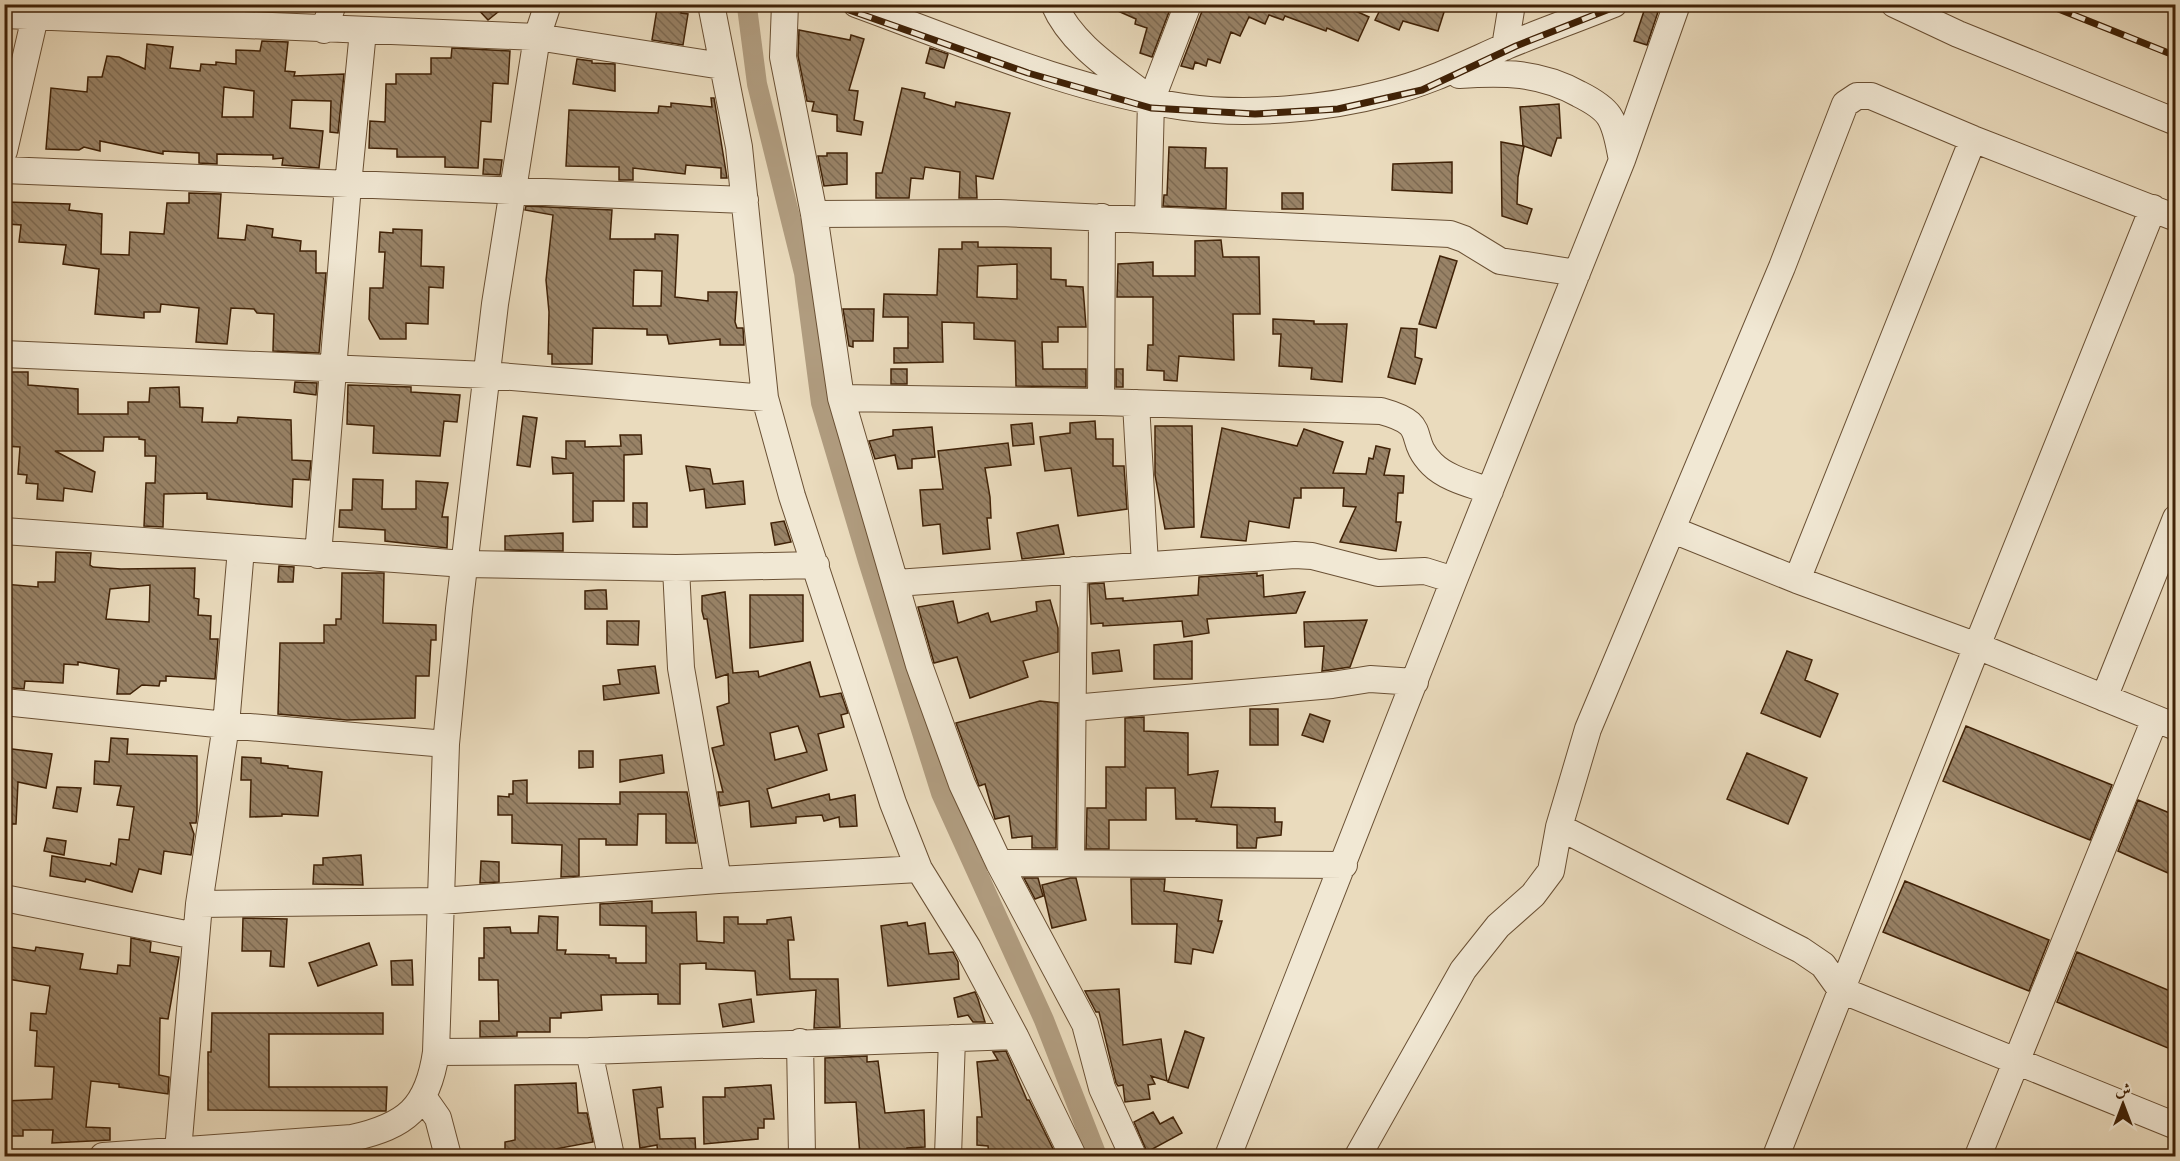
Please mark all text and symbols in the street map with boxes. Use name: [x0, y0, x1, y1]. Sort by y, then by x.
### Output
north arrow: [2093, 1074, 2153, 1134]
text: ش: [2115, 1080, 2131, 1102]

